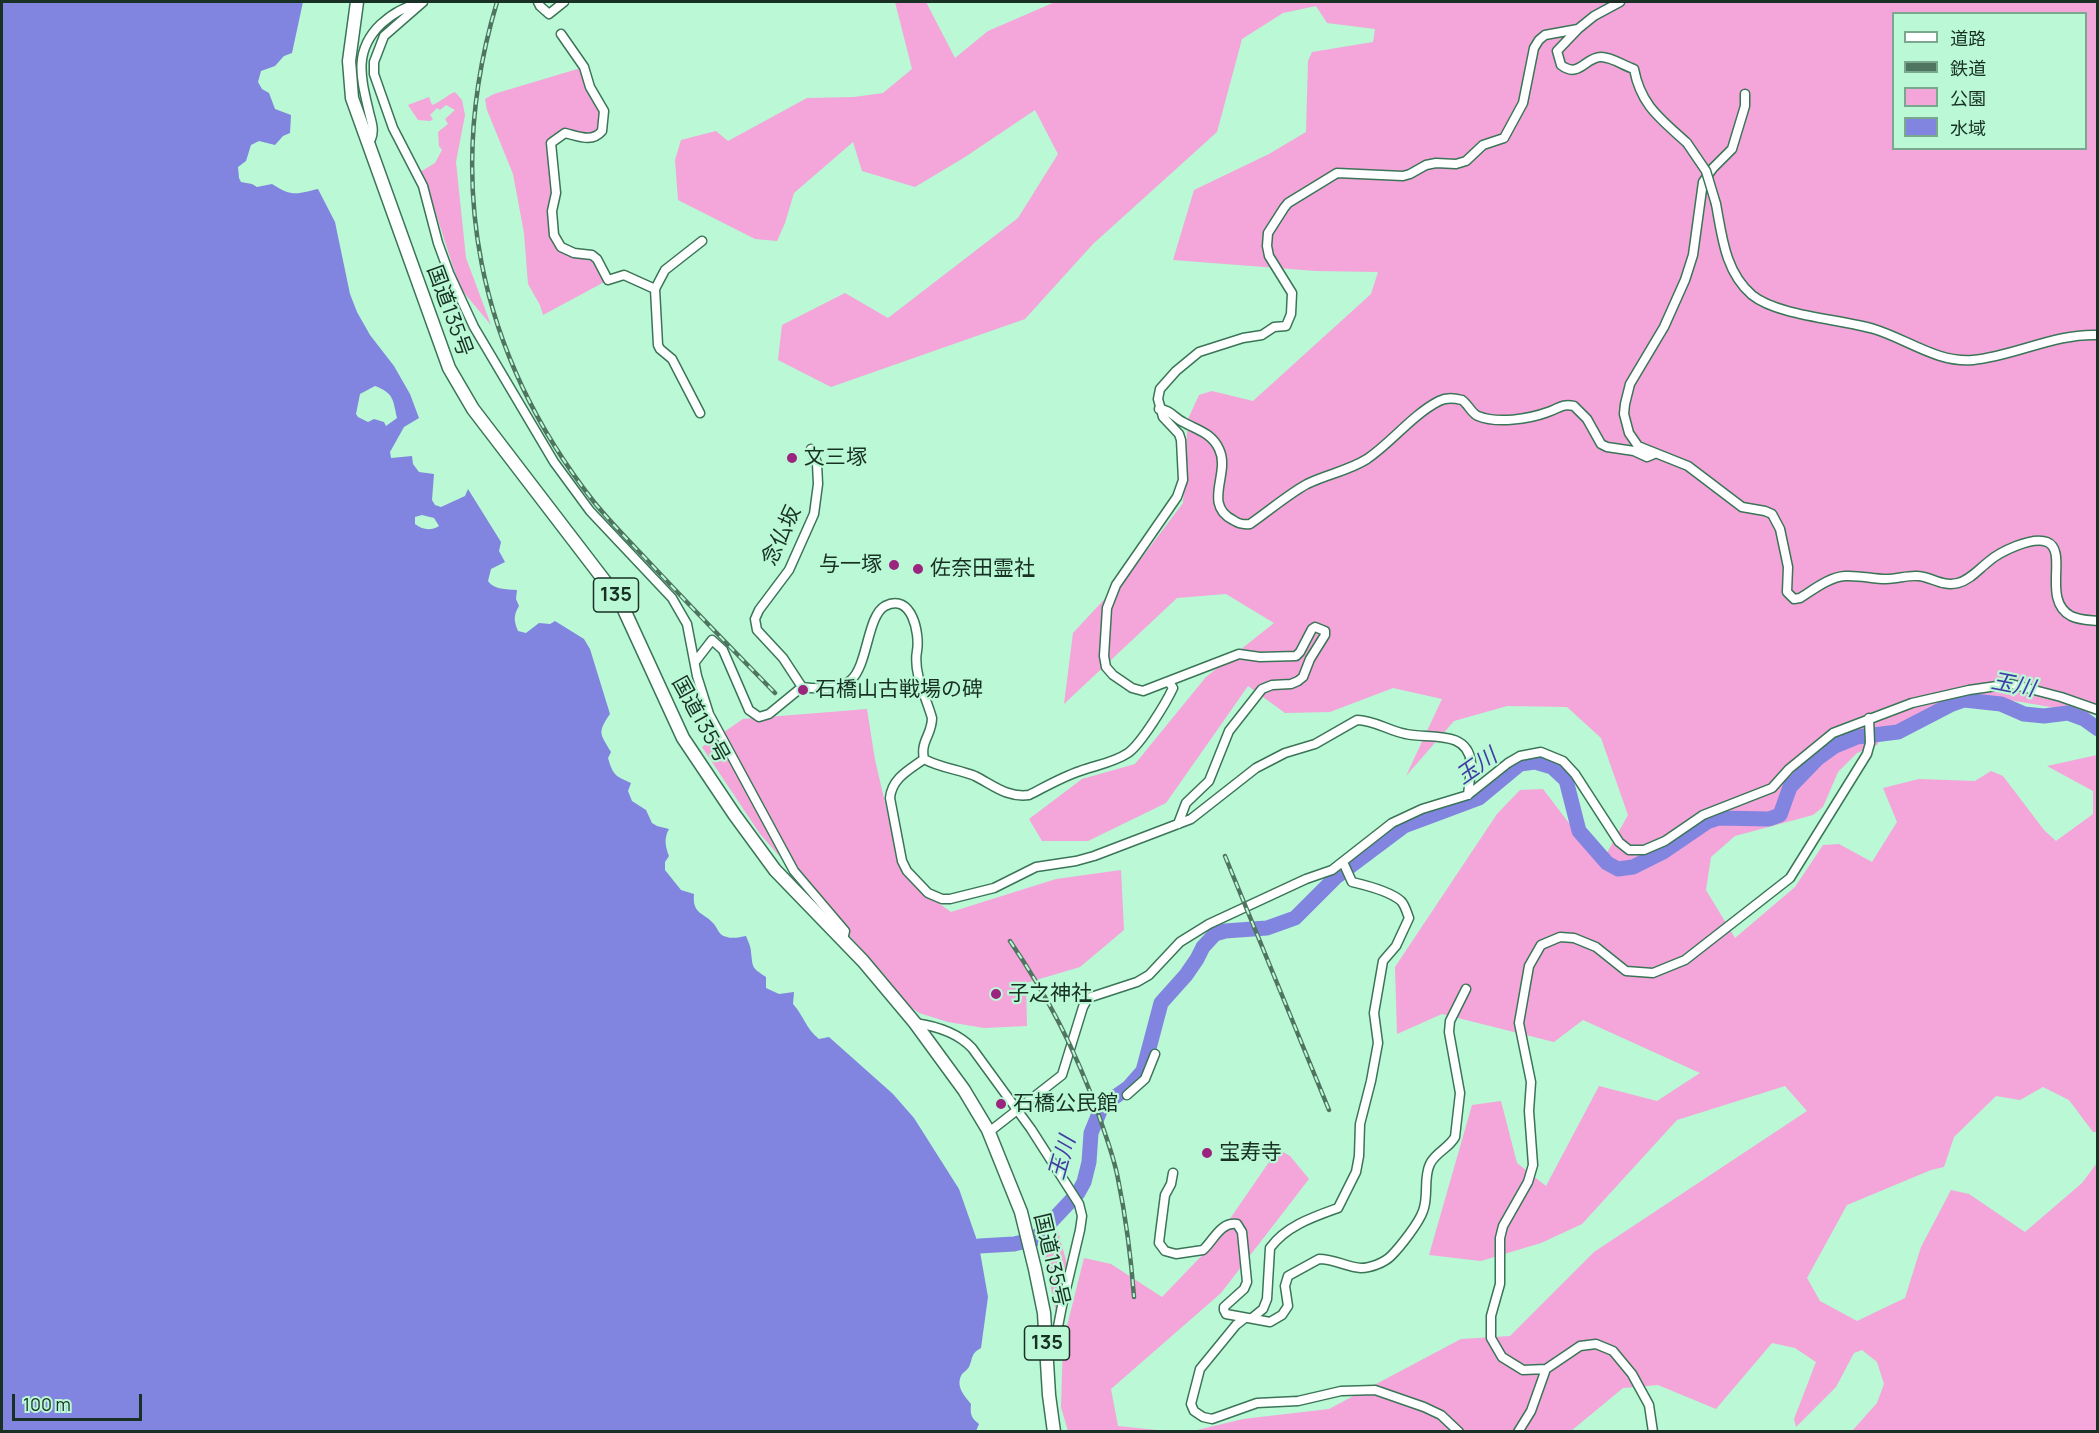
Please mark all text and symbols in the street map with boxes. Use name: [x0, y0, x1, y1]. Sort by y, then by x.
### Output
legend: [1892, 12, 2087, 150]
text: 道路: [1950, 26, 1986, 50]
text: 鉄道: [1950, 56, 1986, 80]
text: 公園: [1950, 86, 1986, 110]
text: 水域: [1950, 116, 1986, 140]
street label: 国道135号: [421, 262, 477, 360]
place label: 文三塚: [804, 445, 867, 471]
marker: 文三塚: [785, 451, 799, 465]
street label: 念仏坂: [757, 502, 807, 570]
place label: 与一塚: [819, 552, 882, 578]
place label: 佐奈田霊社: [930, 556, 1035, 582]
marker: 与一塚: [887, 558, 901, 572]
marker: 佐奈田霊社: [911, 562, 925, 576]
road number: 135: [594, 578, 638, 612]
water label: 玉川: [1989, 669, 2037, 703]
street label: 国道135号: [666, 672, 734, 768]
place label: 石橋山古戦場の碑: [815, 677, 983, 703]
marker: 石橋山古戦場の碑: [796, 683, 810, 697]
water label: 玉川: [1451, 744, 1503, 790]
place label: 子之神社: [1008, 981, 1092, 1007]
marker: 子之神社: [989, 987, 1003, 1001]
place label: 石橋公民館: [1013, 1091, 1118, 1117]
marker: 石橋公民館: [994, 1097, 1008, 1111]
water label: 玉川: [1044, 1133, 1082, 1183]
place label: 宝寿寺: [1219, 1140, 1282, 1166]
marker: 宝寿寺: [1200, 1146, 1214, 1160]
street label: 国道135号: [1028, 1211, 1074, 1309]
road number: 135: [1024, 1326, 1070, 1360]
scale bar: [15, 1382, 146, 1420]
text: 100 m: [23, 1392, 71, 1416]

